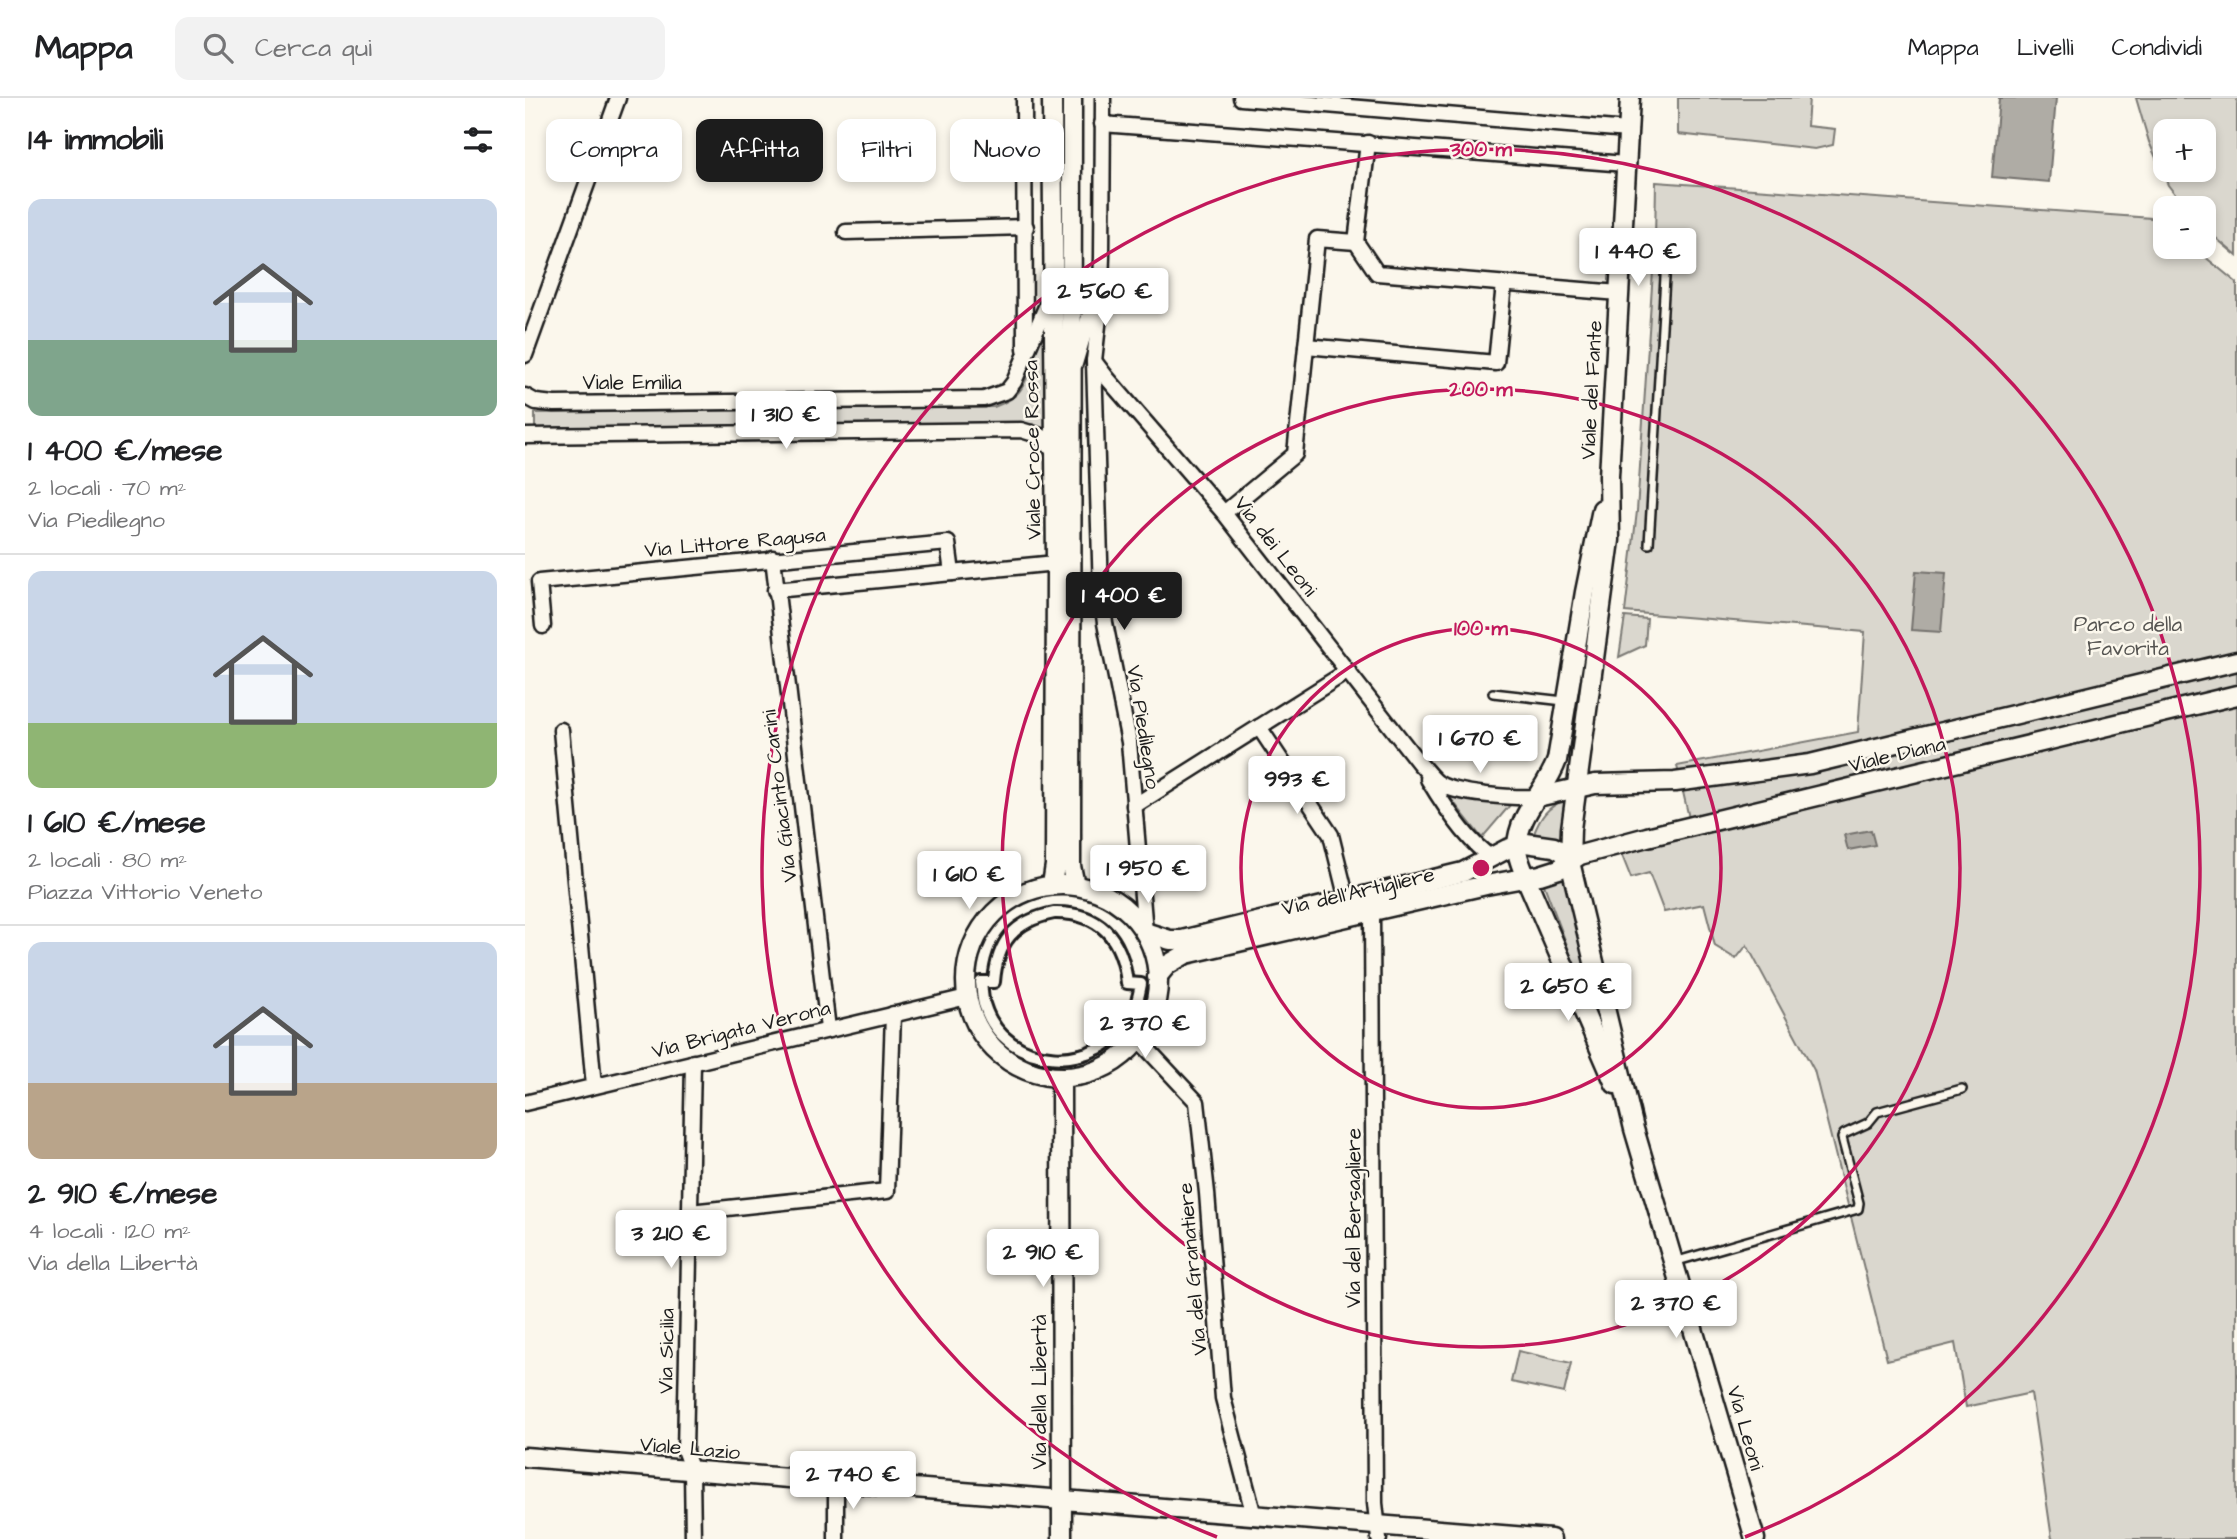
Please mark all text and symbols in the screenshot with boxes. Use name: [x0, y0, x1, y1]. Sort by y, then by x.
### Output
search box: [175, 17, 665, 80]
text: Mappa: [35, 25, 133, 71]
icon: search: [199, 29, 237, 67]
text: Cerca qui: [255, 30, 372, 66]
text: Mappa: [1908, 31, 1979, 65]
text: Livelli: [2017, 31, 2074, 65]
text: Condividi: [2112, 31, 2202, 65]
text: 14 immobili: [28, 119, 163, 161]
chip: Compra: [546, 119, 682, 182]
chip: Affitta: [696, 119, 823, 182]
chip: Filtri: [837, 119, 936, 182]
chip: Nuovo: [950, 119, 1064, 182]
map controls: [2153, 119, 2216, 259]
button: +: [2153, 119, 2216, 182]
icon: filters: [459, 121, 497, 159]
text: 300 m: [1449, 135, 1513, 164]
button: −: [2153, 196, 2216, 259]
pin: 1 440 €: [1573, 228, 1703, 288]
text: 1 440 €: [1595, 235, 1681, 267]
icon: home: [200, 245, 326, 371]
pin: 2 560 €: [1040, 268, 1170, 328]
text: 2 560 €: [1057, 275, 1153, 307]
street label: Viale del Fante: [1573, 320, 1610, 460]
street label: Viale Croce Rossa: [1016, 359, 1049, 540]
street label: Viale Emilia: [582, 368, 682, 397]
text: 200 m: [1448, 375, 1513, 404]
pin: 1 310 €: [721, 392, 851, 451]
text: 1 310 €: [752, 398, 820, 430]
text: 1 400 €/mese: [28, 430, 223, 472]
text: 2 locali · 70 m²: [28, 472, 186, 504]
street label: Via dei Leoni: [1227, 490, 1324, 603]
text: Via Piedilegno: [28, 504, 165, 536]
street label: Via Littore Ragusa: [643, 520, 827, 567]
pin: 1 400 €: [1059, 573, 1189, 632]
text: 1 400 €: [1082, 579, 1166, 611]
park label: Parco della Favorita: [2074, 610, 2183, 663]
text: 100 m: [1454, 614, 1509, 643]
icon: home: [200, 617, 326, 743]
street label: Via Piedilegno: [1117, 663, 1168, 792]
street label: Via Giacinto Carini: [755, 708, 804, 884]
pin: 1 670 €: [1415, 716, 1545, 775]
text: 1 670 €: [1439, 722, 1521, 754]
street label: Viale Diana: [1846, 729, 1949, 780]
pin: 993 €: [1248, 756, 1346, 816]
text: 993 €: [1264, 763, 1330, 795]
text: 1 610 €/mese: [28, 802, 206, 844]
text: 2 locali · 80 m²: [28, 844, 187, 876]
pin: 1 950 €: [1083, 846, 1213, 905]
pin: 1 610 €: [904, 852, 1034, 911]
text: 1 950 €: [1106, 852, 1190, 884]
centre of rings: [1469, 856, 1493, 880]
text: 1 610 €: [933, 858, 1005, 890]
street label: Via dell'Artigliere: [1279, 860, 1438, 925]
text: Piazza Vittorio Veneto: [28, 876, 262, 908]
pin: 2 650 €: [1503, 964, 1633, 1023]
text: 2 650 €: [1520, 970, 1616, 1002]
icon: home: [200, 988, 326, 1114]
street label: Via Brigata Verona: [649, 993, 834, 1068]
pin: 2 370 €: [1080, 1000, 1210, 1060]
text: 2 370 €: [1100, 1007, 1190, 1039]
street label: Via del Bersagliere: [1339, 1128, 1370, 1308]
text: 2 910 €/mese: [28, 1173, 217, 1215]
street label: Via del Granatiere: [1171, 1181, 1214, 1357]
pin: 3 210 €: [606, 1210, 736, 1270]
text: 4 locali · 120 m²: [28, 1215, 191, 1247]
text: 3 210 €: [631, 1217, 711, 1249]
pin: 2 910 €: [978, 1230, 1108, 1289]
text: 2 910 €: [1003, 1236, 1083, 1268]
text: Via della Libertà: [28, 1247, 198, 1279]
pin: 2 370 €: [1611, 1280, 1741, 1340]
text: 2 370 €: [1631, 1287, 1721, 1319]
street label: Via Sicilia: [651, 1308, 682, 1394]
street label: Via della Libertà: [1025, 1314, 1054, 1469]
street label: Via Leoni: [1720, 1382, 1771, 1474]
street label: Viale Lazio: [639, 1430, 742, 1467]
pin: 2 740 €: [788, 1452, 918, 1511]
text: 2 740 €: [806, 1458, 900, 1490]

